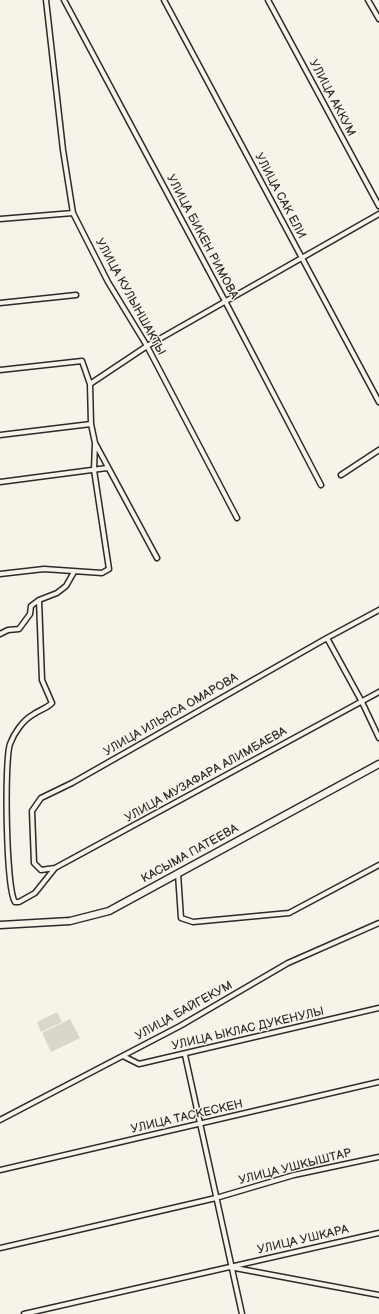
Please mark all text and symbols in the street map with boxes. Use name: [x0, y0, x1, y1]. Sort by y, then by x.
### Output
street label: УЛИЦА АККУМ: [306, 57, 358, 139]
street label: УЛИЦА САК ЕЛИ: [251, 151, 309, 241]
street label: УЛИЦА БИКЕН РИМОВА: [163, 172, 241, 302]
street label: УЛИЦА КУЛЫНШАКТЫ: [92, 236, 168, 358]
street label: УЛИЦА ИЛЬЯСА ОМАРОВА: [101, 671, 241, 759]
street label: УЛИЦА МУЗАФАРА АЛИМБАЕВА: [122, 724, 290, 826]
street label: КАСЫМА ПАТЕЕВА: [139, 821, 241, 887]
street label: УЛИЦА БАЙГЕКУМ: [133, 978, 235, 1044]
street label: УЛИЦА ЫКЛАС ДУКЕНУЛЫ: [170, 1004, 326, 1054]
street label: УЛИЦА ТАСКЕСКЕН: [130, 1097, 244, 1137]
street label: УЛИЦА УШКЫШТАР: [237, 1146, 353, 1188]
street label: УЛИЦА УШКАРА: [256, 1222, 350, 1258]

